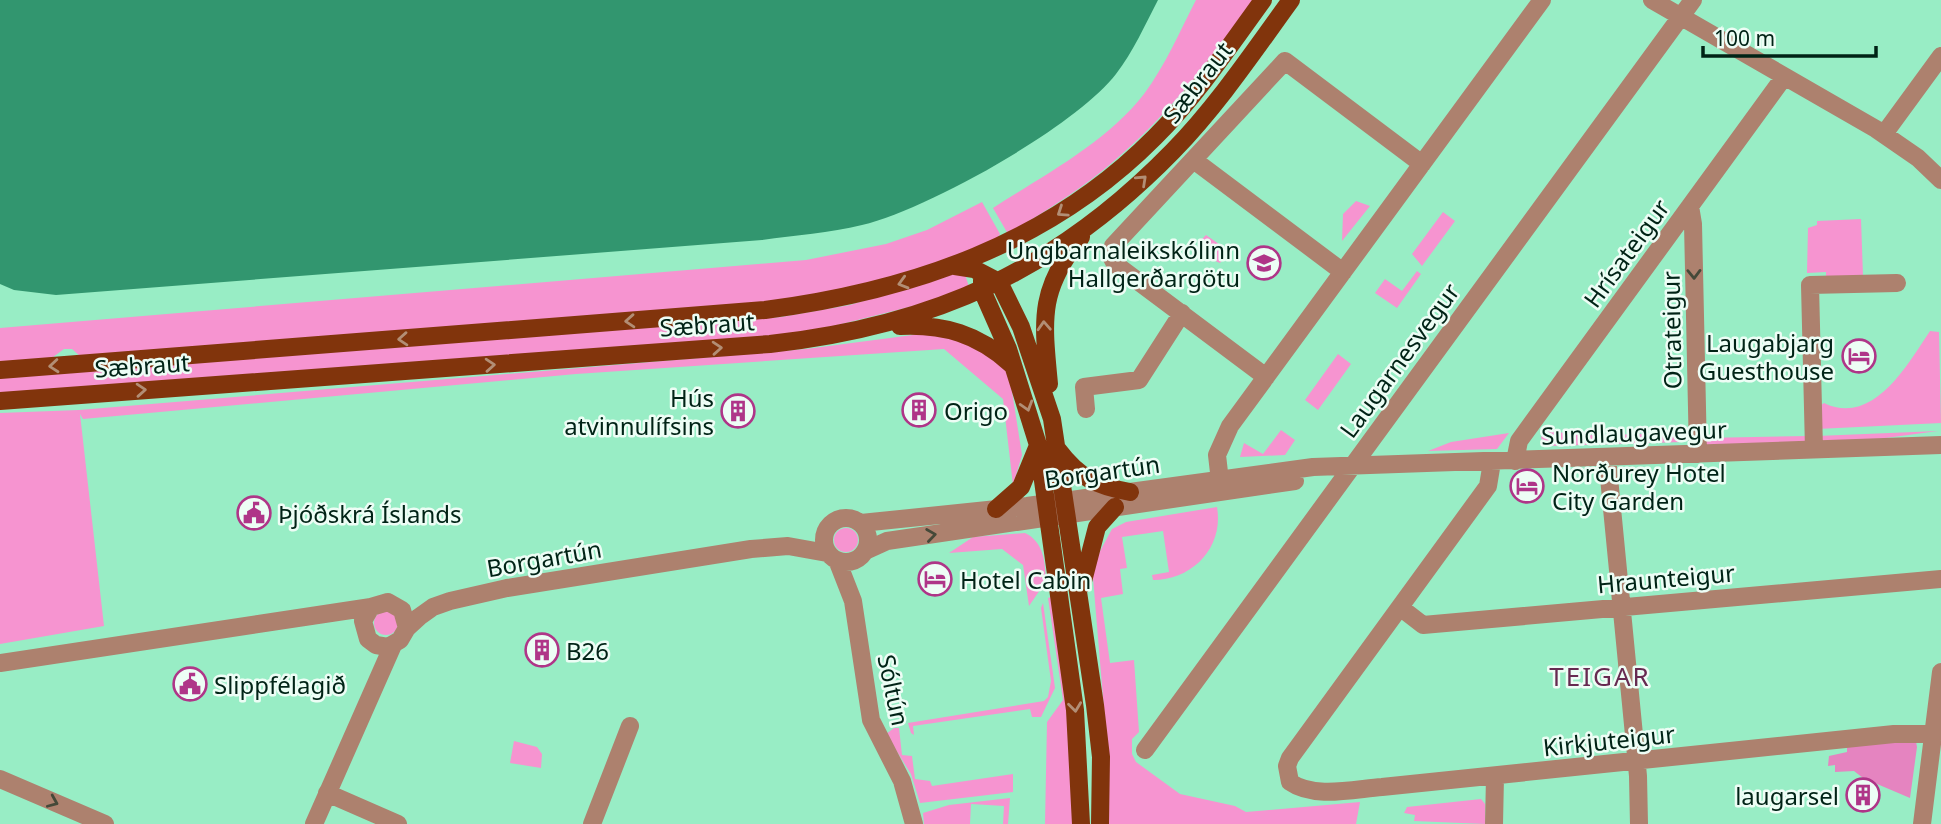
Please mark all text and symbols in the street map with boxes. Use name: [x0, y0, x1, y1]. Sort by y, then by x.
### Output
scale bar: [1703, 14, 1876, 58]
text: 100 m: [1714, 24, 1775, 52]
street label: Sæbraut: [1155, 34, 1239, 130]
one-way arrow: [1134, 176, 1147, 188]
street label: Hrísateigur: [1575, 192, 1677, 314]
one-way arrow: [1057, 204, 1070, 217]
place label: Ungbarnaleikskólinn Hallgerðargötu: [1007, 233, 1240, 294]
school or university icon: Ungbarnaleikskólinn Hallgerðargötu: [1245, 244, 1283, 282]
one-way arrow: [1687, 268, 1702, 279]
street label: Otrateigur: [1653, 271, 1689, 389]
one-way arrow: [898, 274, 910, 289]
street label: Laugarnesvegur: [1332, 276, 1467, 444]
street label: Sæbraut: [658, 304, 756, 344]
one-way arrow: [624, 313, 635, 328]
one-way arrow: [1037, 321, 1052, 332]
place label: Laugabjarg Guesthouse: [1699, 326, 1834, 387]
one-way arrow: [398, 331, 409, 346]
hotel icon: Laugabjarg Guesthouse: [1840, 337, 1878, 375]
one-way arrow: [712, 341, 723, 356]
street label: Sæbraut: [93, 345, 191, 385]
one-way arrow: [49, 358, 60, 373]
one-way arrow: [485, 358, 496, 373]
place label: Hús atvinnulífsins: [564, 381, 714, 442]
one-way arrow: [136, 383, 147, 398]
building icon: Origo: [900, 391, 938, 429]
building icon: Hús atvinnulífsins: [719, 392, 757, 430]
place label: Origo: [944, 394, 1008, 427]
one-way arrow: [1019, 399, 1033, 411]
street label: Sundlaugavegur: [1541, 412, 1727, 452]
street label: Borgartún: [1042, 447, 1162, 495]
place label: Norðurey Hotel City Garden: [1552, 456, 1726, 517]
hotel icon: Norðurey Hotel City Garden: [1508, 467, 1546, 505]
public building icon: Þjóðskrá Íslands: [235, 494, 273, 532]
place label: Þjóðskrá Íslands: [278, 497, 462, 530]
one-way arrow: [925, 528, 936, 543]
street label: Borgartún: [484, 532, 604, 584]
street label: Hraunteigur: [1596, 556, 1736, 600]
hotel icon: Hotel Cabin: [916, 560, 954, 598]
place label: Hotel Cabin: [960, 563, 1091, 596]
building icon: B26: [523, 631, 561, 669]
place label: B26: [566, 634, 609, 667]
street label: Sóltún: [870, 651, 918, 729]
district label: TEIGAR: [1549, 658, 1651, 694]
public building icon: Slippfélagið: [171, 665, 209, 703]
place label: Slippfélagið: [214, 668, 346, 701]
one-way arrow: [1067, 701, 1082, 713]
street label: Kirkjuteigur: [1541, 717, 1677, 763]
building icon: laugarsel: [1844, 776, 1882, 814]
place label: laugarsel: [1735, 779, 1839, 812]
one-way arrow: [46, 793, 58, 807]

